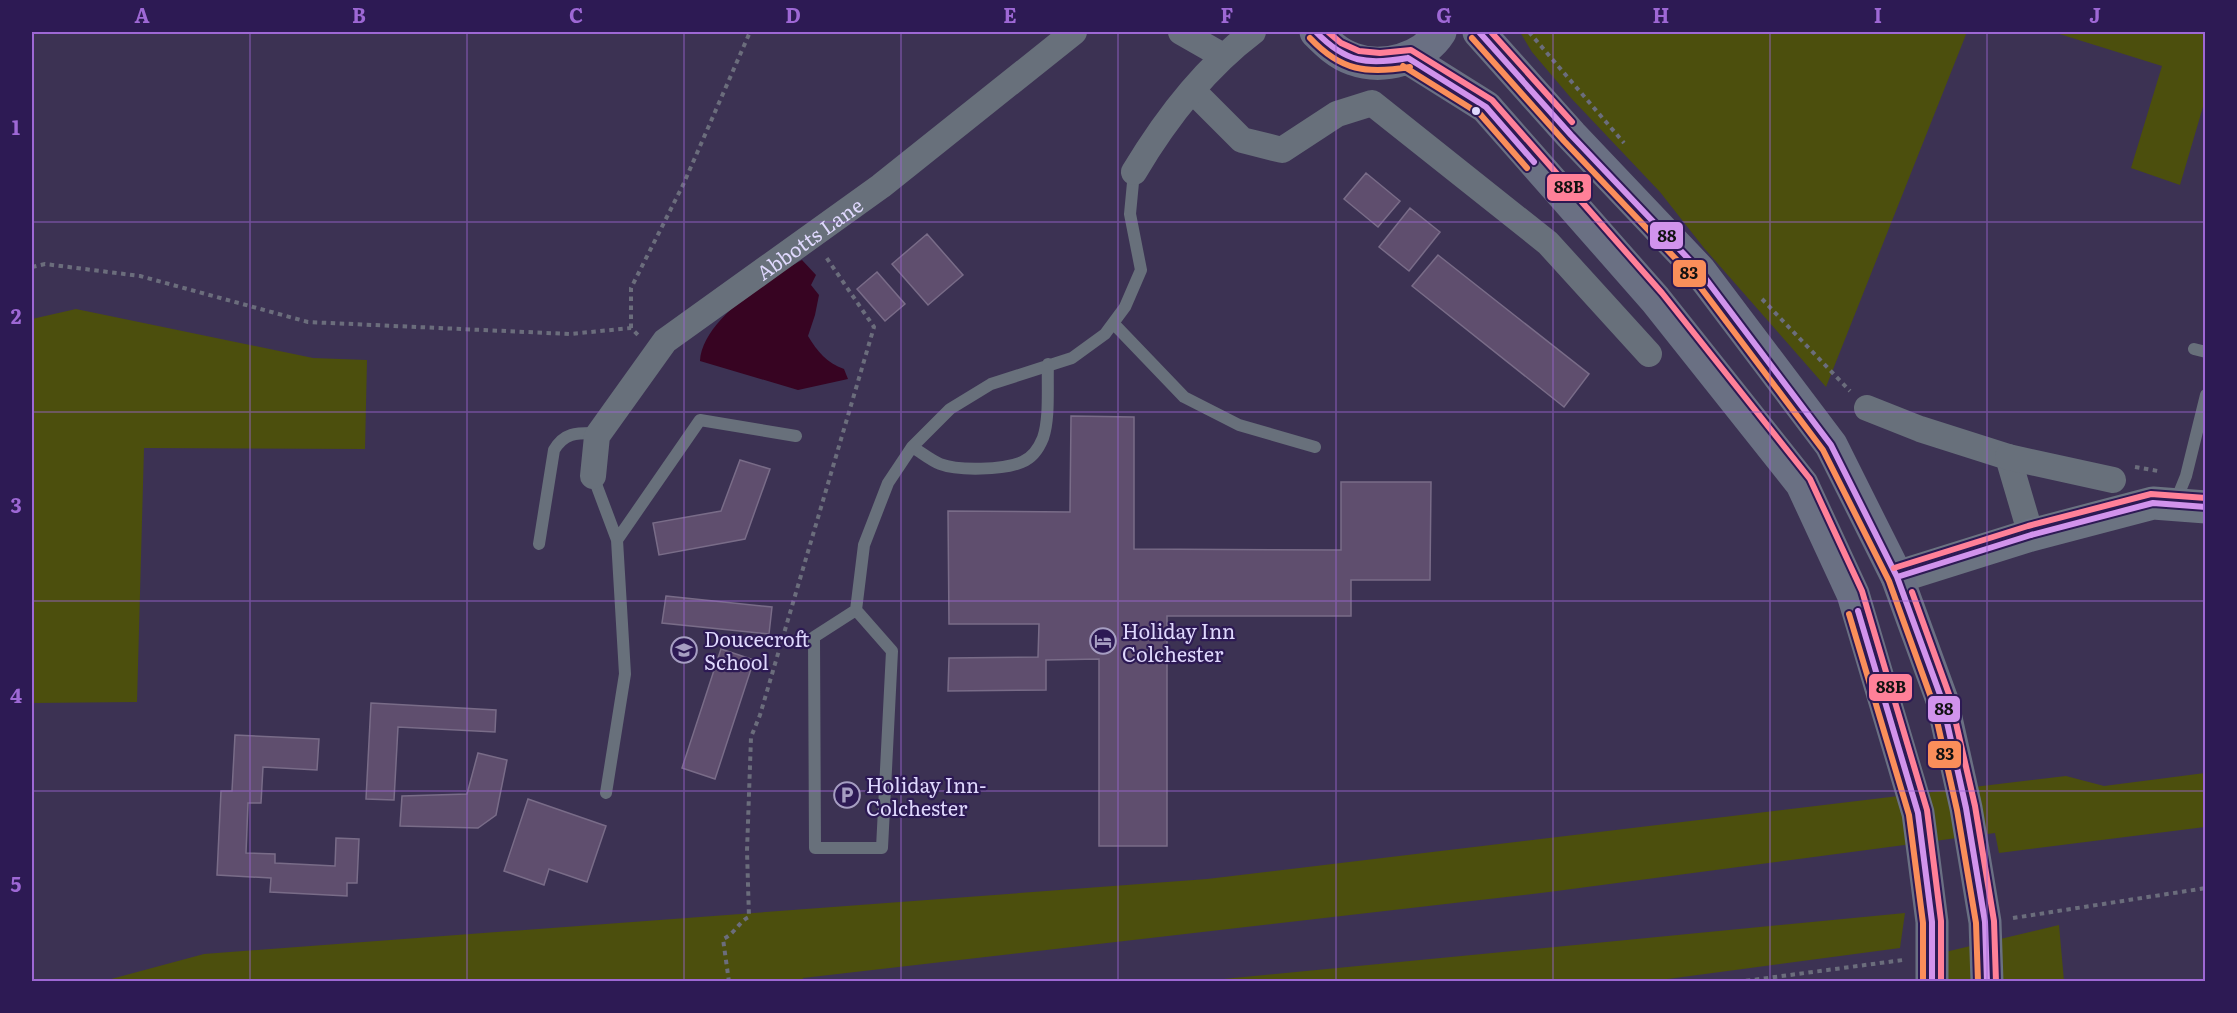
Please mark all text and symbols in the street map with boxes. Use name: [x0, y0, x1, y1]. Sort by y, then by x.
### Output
text: A: [134, 0, 150, 29]
text: B: [352, 0, 366, 29]
text: C: [569, 0, 583, 29]
text: D: [785, 0, 801, 29]
text: E: [1003, 0, 1017, 29]
text: F: [1221, 0, 1234, 29]
text: G: [1436, 0, 1452, 29]
text: H: [1653, 0, 1669, 29]
text: I: [1874, 0, 1882, 29]
text: J: [2089, 0, 2101, 29]
unlabelled marker: [1470, 105, 1482, 117]
text: 1: [12, 111, 20, 141]
line badge: 88B: [1546, 173, 1592, 202]
text: 88B: [1554, 174, 1584, 198]
street label: Abbotts Lane: [749, 189, 868, 286]
line badge: 88: [1649, 221, 1684, 250]
text: 88: [1658, 223, 1677, 247]
line badge: 83: [1672, 259, 1707, 288]
text: 83: [1680, 260, 1698, 284]
text: 2: [11, 300, 22, 330]
text: 3: [10, 489, 22, 519]
place label: Holiday Inn Colchester: [1122, 615, 1235, 668]
place label: Doucecroft School: [704, 623, 810, 676]
hotel icon: Holiday Inn Colchester: [1088, 626, 1118, 656]
school or university icon: Doucecroft School: [669, 635, 699, 665]
line badge: 88B: [1868, 673, 1913, 702]
text: 88B: [1876, 674, 1906, 698]
text: 4: [10, 679, 22, 709]
line badge: 88: [1927, 695, 1961, 723]
text: 88: [1935, 696, 1954, 720]
line badge: 83: [1927, 740, 1962, 769]
text: 83: [1936, 741, 1954, 765]
place label: Holiday Inn- Colchester: [866, 769, 986, 822]
parking icon: Holiday Inn- Colchester: [832, 780, 862, 810]
text: 5: [11, 868, 22, 898]

